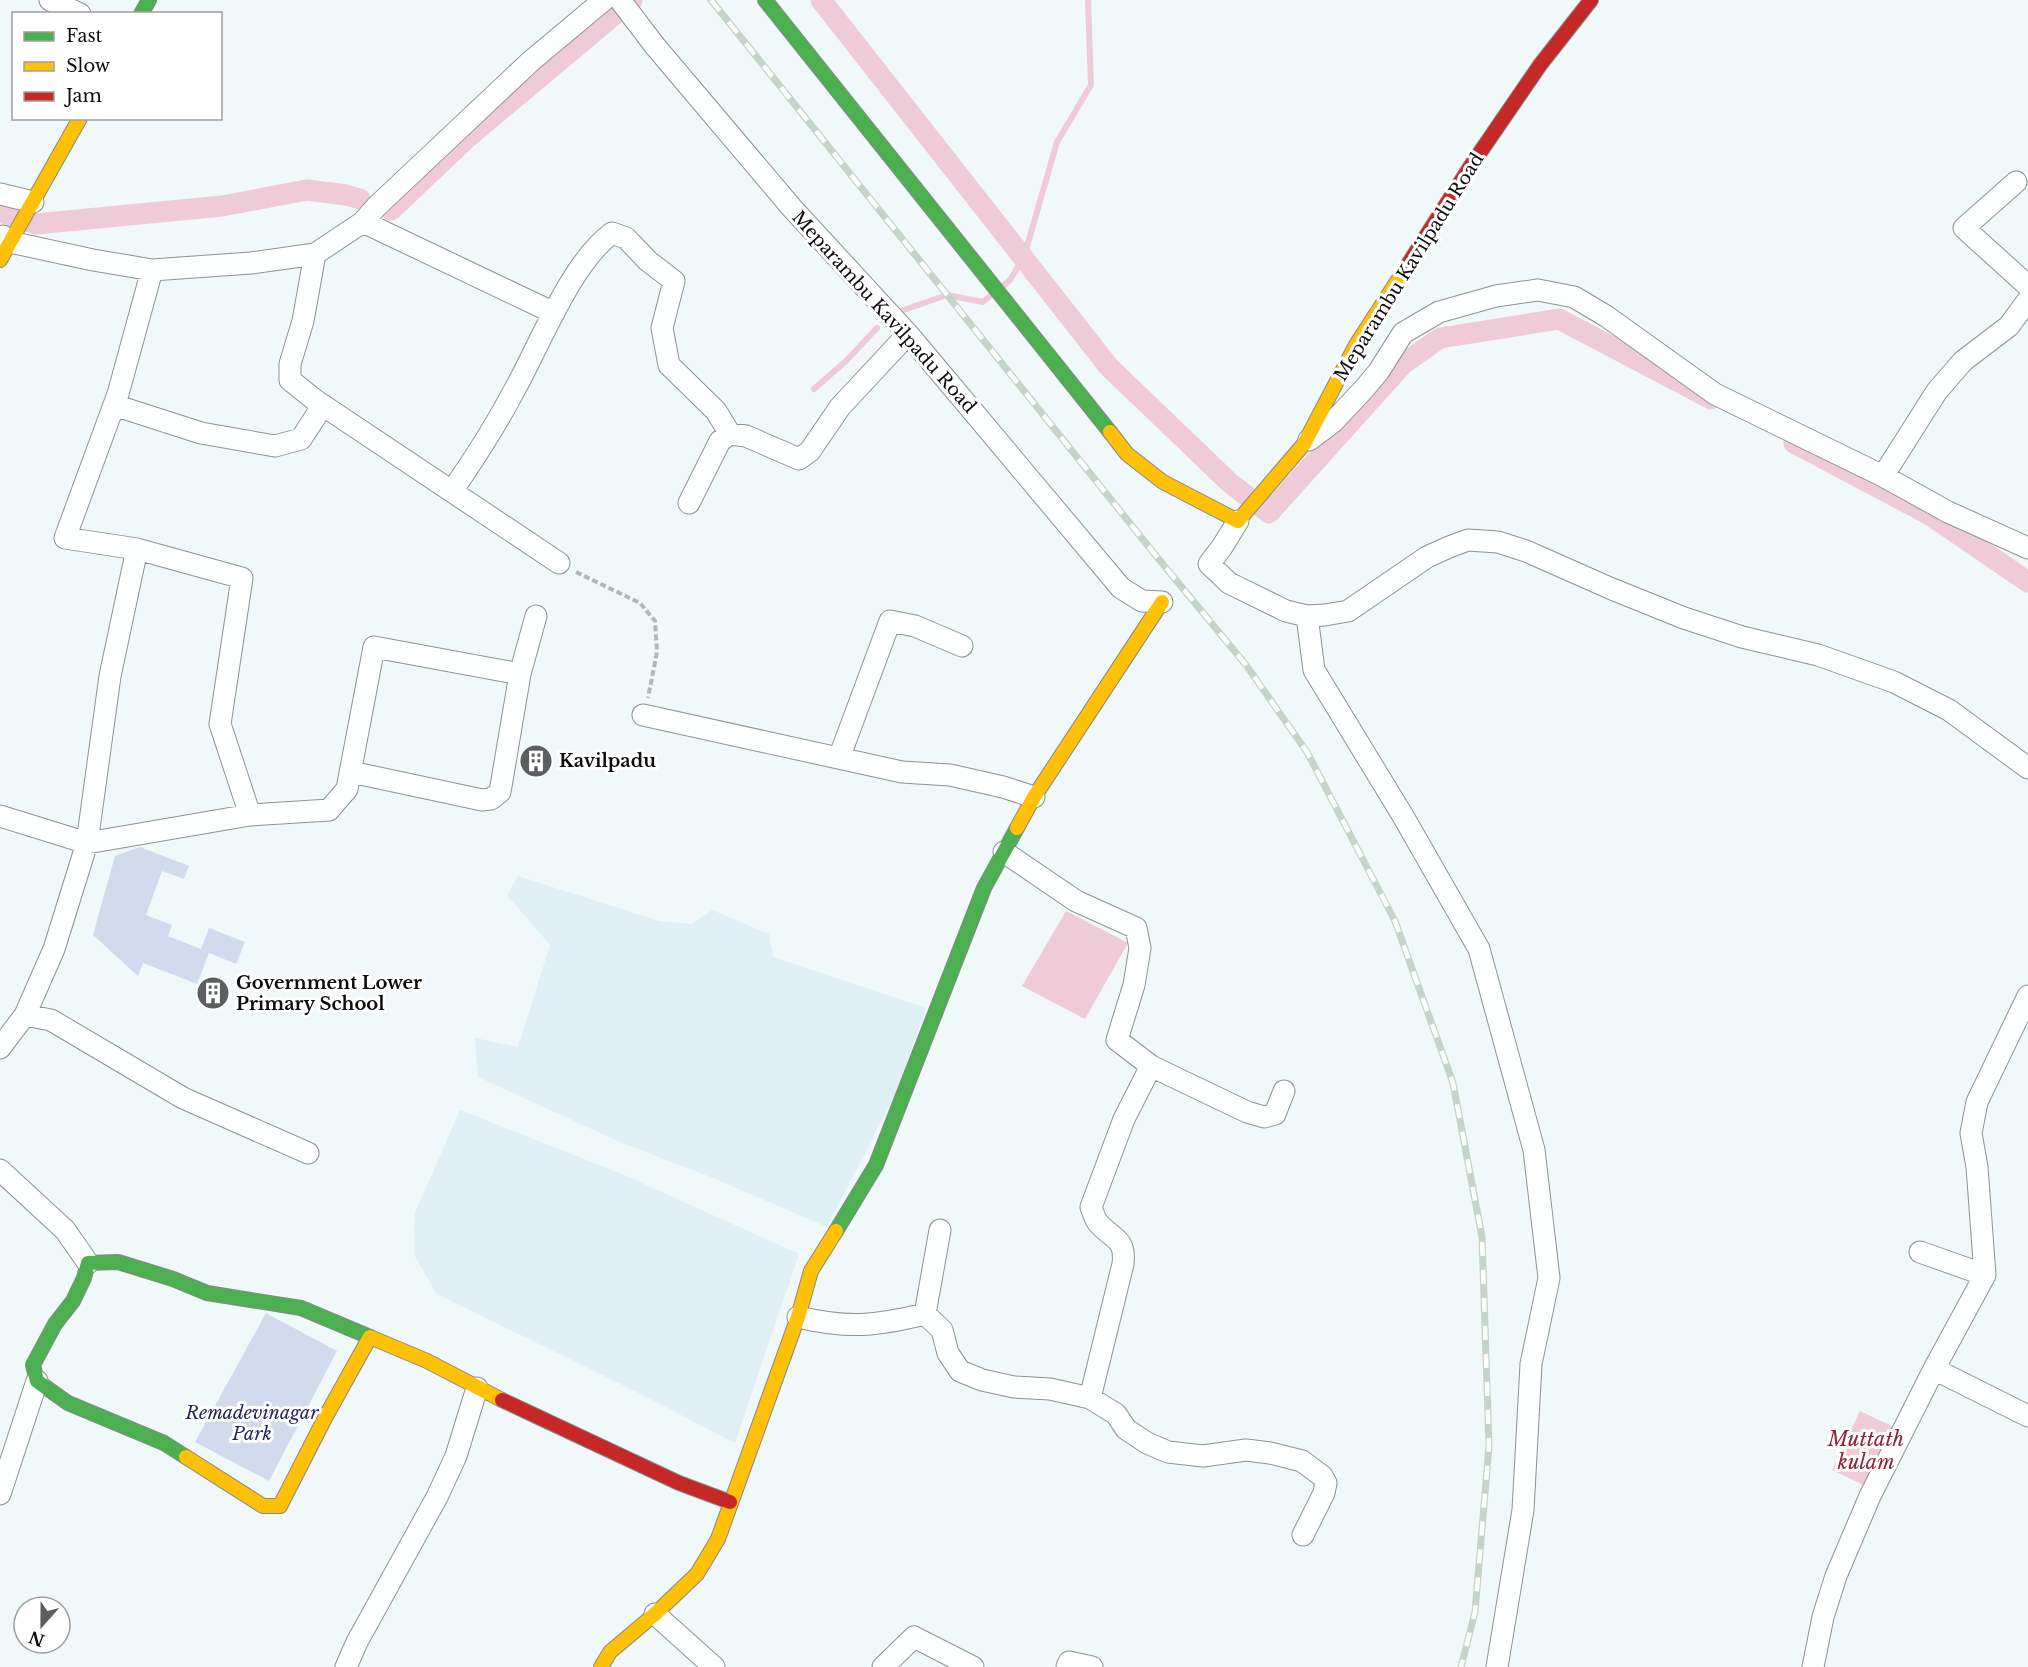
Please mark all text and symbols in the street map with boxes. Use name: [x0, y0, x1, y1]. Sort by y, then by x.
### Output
legend: [12, 12, 222, 120]
text: Fast: [66, 25, 103, 47]
text: Slow: [66, 55, 111, 77]
text: Jam: [64, 85, 102, 107]
street label: Meparambu Kavilpadu Road: [1330, 149, 1488, 385]
street label: Meparambu Kavilpadu Road: [787, 206, 981, 418]
building icon: Kavilpadu: [518, 743, 554, 779]
place label: Kavilpadu: [559, 750, 656, 772]
place label: Government Lower Primary School: [236, 972, 422, 1015]
building icon: Government Lower Primary School: [195, 975, 231, 1011]
park label: Remadevinagar Park: [184, 1402, 319, 1445]
water label: Muttath kulam: [1827, 1427, 1904, 1474]
north arrow: [12, 1595, 72, 1655]
text: N: [26, 1627, 47, 1651]

